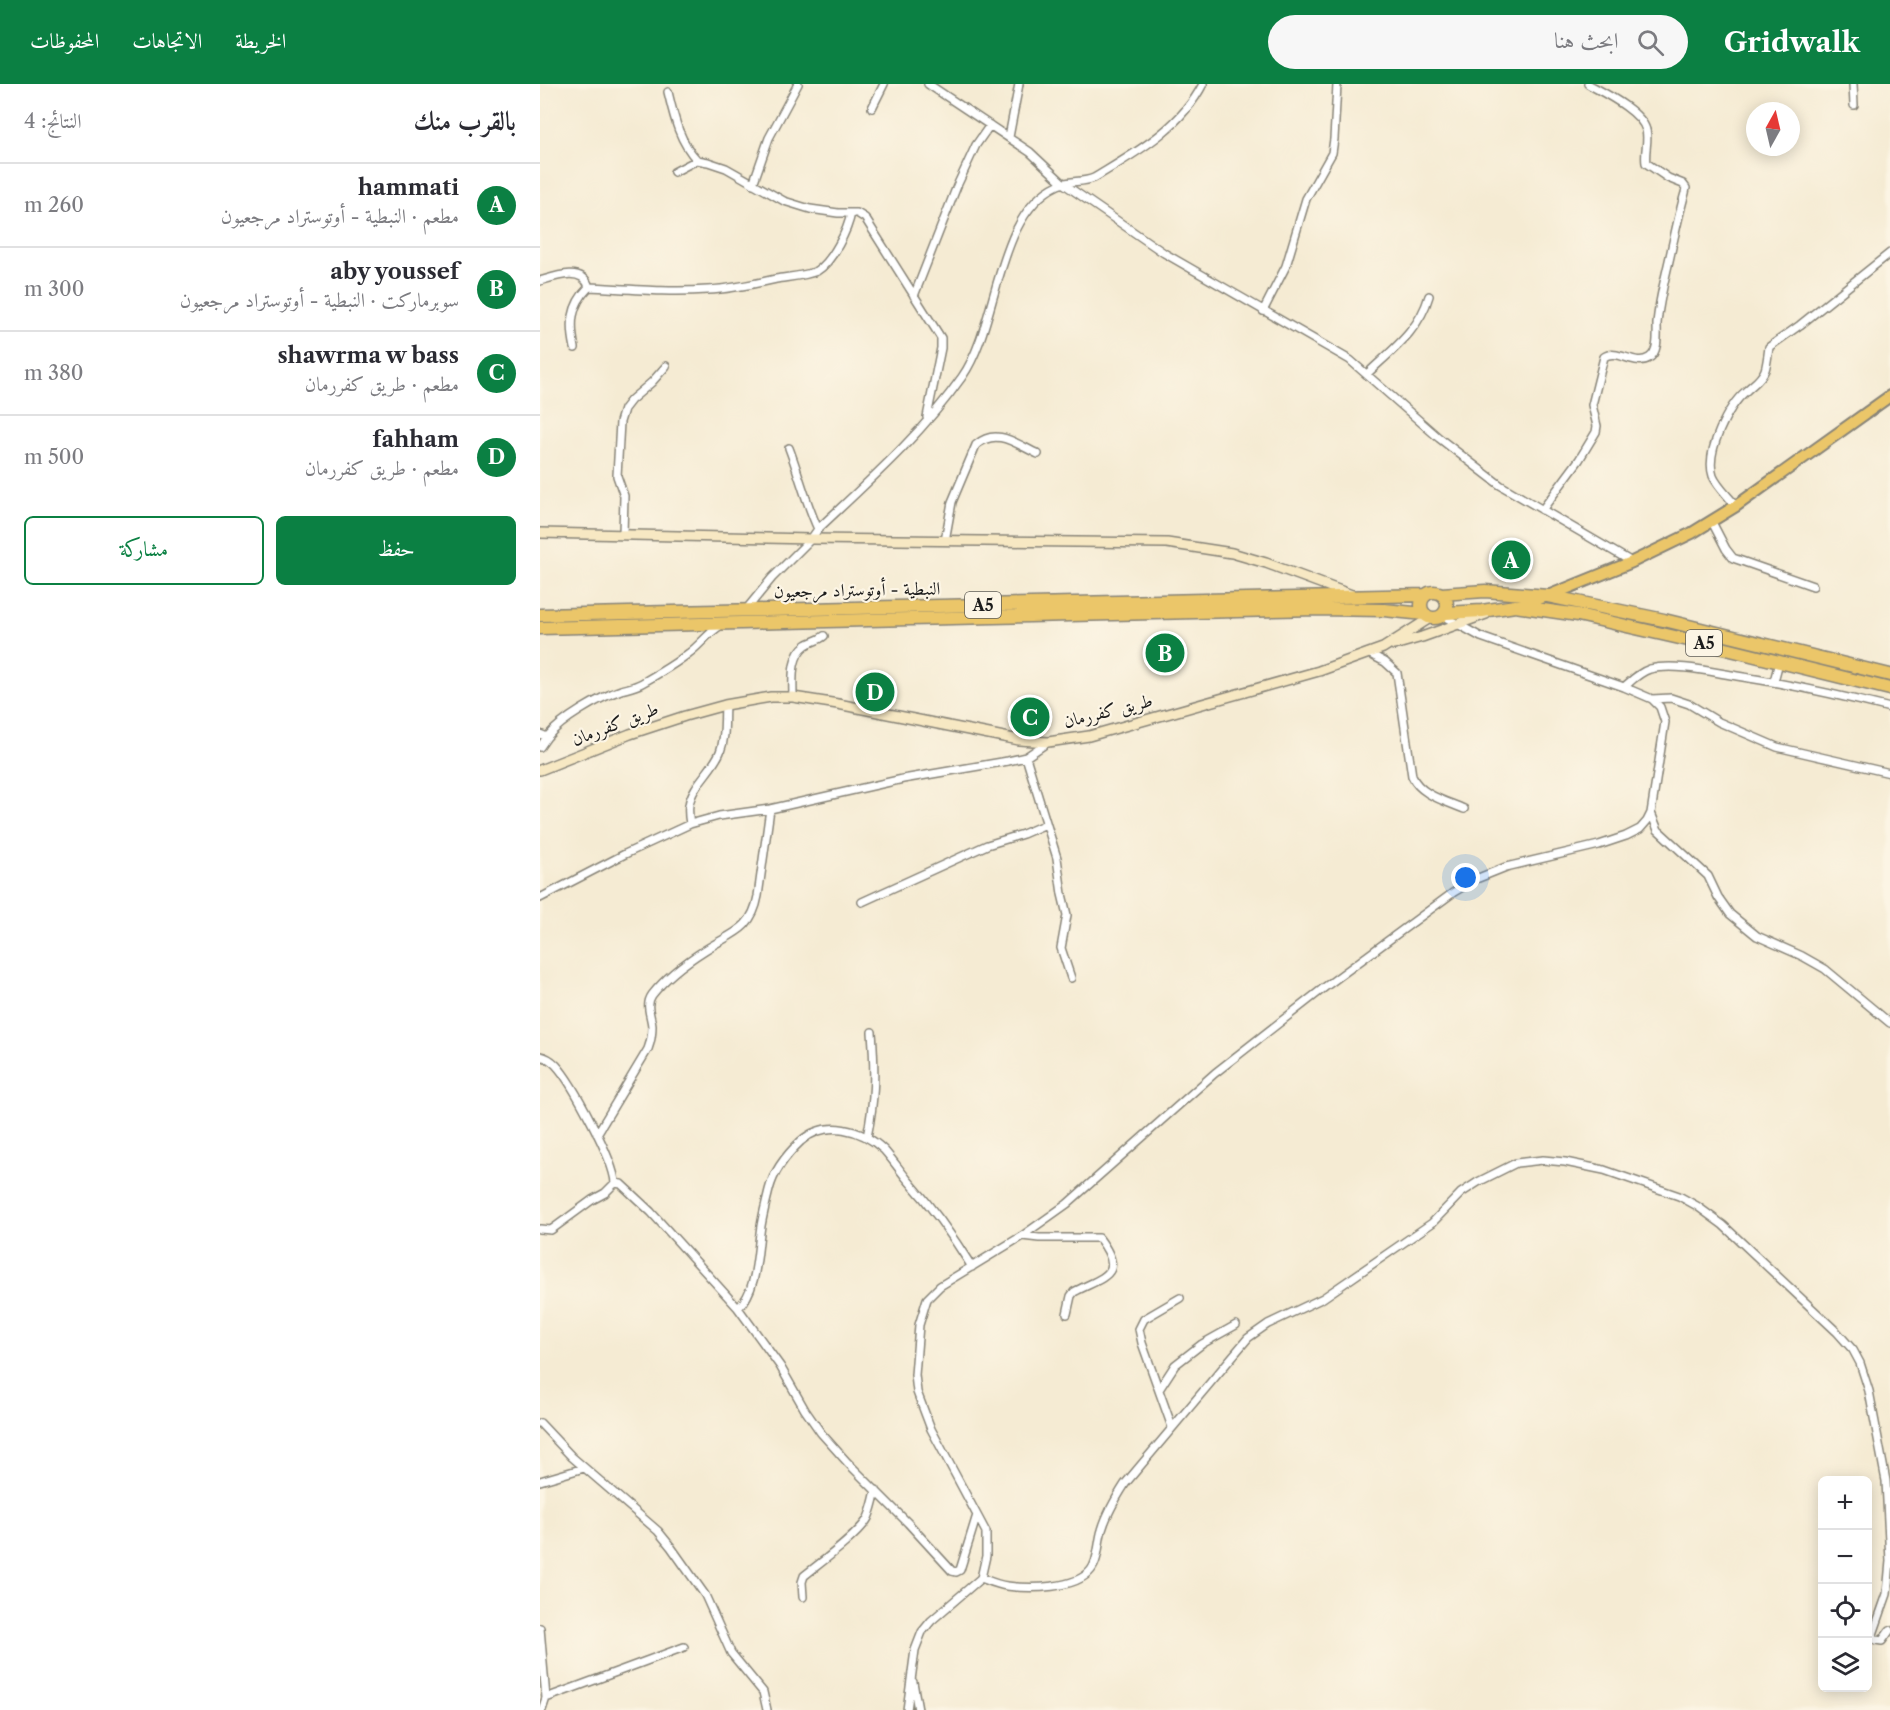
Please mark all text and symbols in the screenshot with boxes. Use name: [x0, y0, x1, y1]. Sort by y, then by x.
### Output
search box: [1268, 15, 1688, 69]
text: Gridwalk: [1724, 25, 1860, 59]
icon: search: [1634, 26, 1667, 59]
text: ابحث هنا: [1554, 27, 1619, 54]
text: المحفوظات: [30, 28, 99, 53]
text: الاتجاهات: [132, 28, 202, 53]
text: الخريطة: [235, 28, 286, 53]
north arrow: [1746, 102, 1800, 156]
text: بالقرب منك: [413, 105, 516, 137]
text: النتائج: 4: [24, 109, 82, 133]
text: hammati: [358, 174, 459, 201]
text: 260 m: [24, 193, 84, 217]
text: A: [489, 193, 504, 217]
text: مطعم · النبطية - أوتوستراد مرجعيون: [221, 204, 459, 228]
text: aby youssef: [330, 258, 459, 285]
text: 300 m: [24, 277, 84, 301]
text: B: [489, 277, 504, 301]
text: سوبرماركت · النبطية - أوتوستراد مرجعيون: [180, 288, 459, 312]
text: shawrma w bass: [277, 342, 459, 369]
text: 380 m: [24, 361, 84, 385]
text: C: [488, 361, 505, 385]
text: مطعم · طريق كفررمان: [305, 372, 459, 396]
text: fahham: [372, 426, 459, 453]
text: 500 m: [24, 445, 84, 469]
text: D: [488, 445, 505, 469]
text: مطعم · طريق كفررمان: [305, 456, 459, 480]
button: مشاركة: [24, 516, 264, 585]
button: حفظ: [276, 516, 516, 585]
pin: A: [1492, 538, 1530, 582]
street label: النبطية - أوتوستراد مرجعيون: [773, 576, 941, 604]
road number: A5: [965, 592, 1001, 618]
pin: B: [1146, 630, 1184, 676]
road number: A5: [1686, 630, 1722, 656]
pin: D: [856, 670, 894, 714]
street label: طريق كفررمان: [1061, 689, 1155, 734]
pin: C: [1010, 694, 1050, 740]
street label: طريق كفررمان: [568, 697, 662, 752]
your location: [1451, 863, 1480, 892]
map controls: [1818, 1476, 1872, 1692]
button: +: [1818, 1476, 1872, 1530]
button: −: [1818, 1530, 1872, 1584]
button: locate: [1818, 1584, 1872, 1638]
button: layers: [1818, 1638, 1872, 1692]

